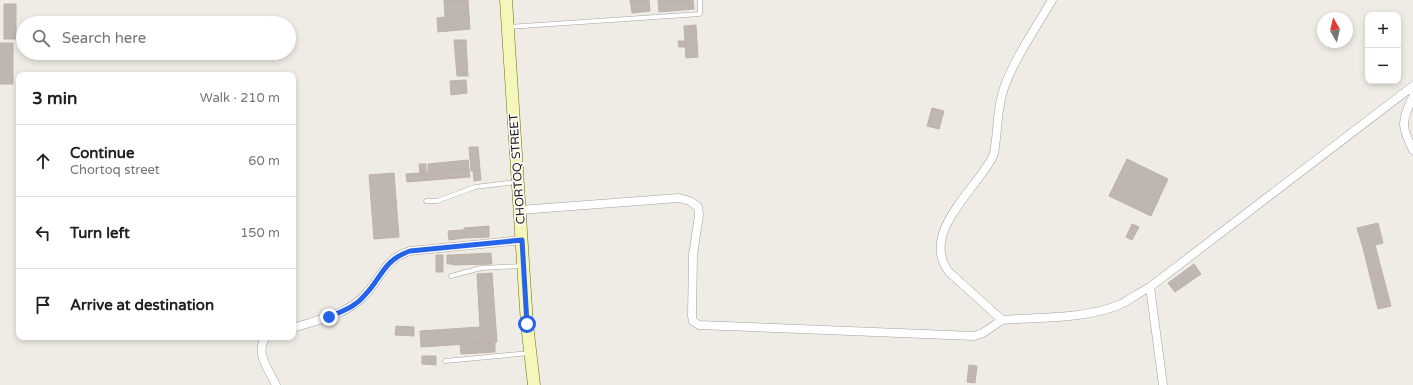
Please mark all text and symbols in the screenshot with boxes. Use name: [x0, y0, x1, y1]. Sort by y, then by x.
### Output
north arrow: [1317, 12, 1353, 48]
map controls: [1365, 12, 1401, 84]
button: +: [1365, 12, 1401, 48]
search box: [16, 16, 296, 60]
icon: search: [30, 27, 52, 49]
text: Search here: [62, 29, 146, 47]
button: −: [1365, 48, 1401, 84]
text: 3 min: [32, 88, 77, 109]
text: Walk · 210 m: [200, 90, 280, 106]
street label: CHORTOQ STREET: [506, 113, 528, 225]
text: Continue: [70, 144, 134, 162]
icon: ahead: [32, 150, 54, 172]
text: 60 m: [248, 153, 280, 169]
text: Chortoq street: [70, 162, 160, 178]
icon: left: [32, 222, 54, 244]
text: Turn left: [70, 224, 130, 242]
text: 150 m: [240, 225, 280, 241]
icon: arrive: [32, 294, 54, 316]
text: Arrive at destination: [70, 296, 214, 314]
route end: [320, 308, 338, 326]
route start: [518, 315, 536, 333]

